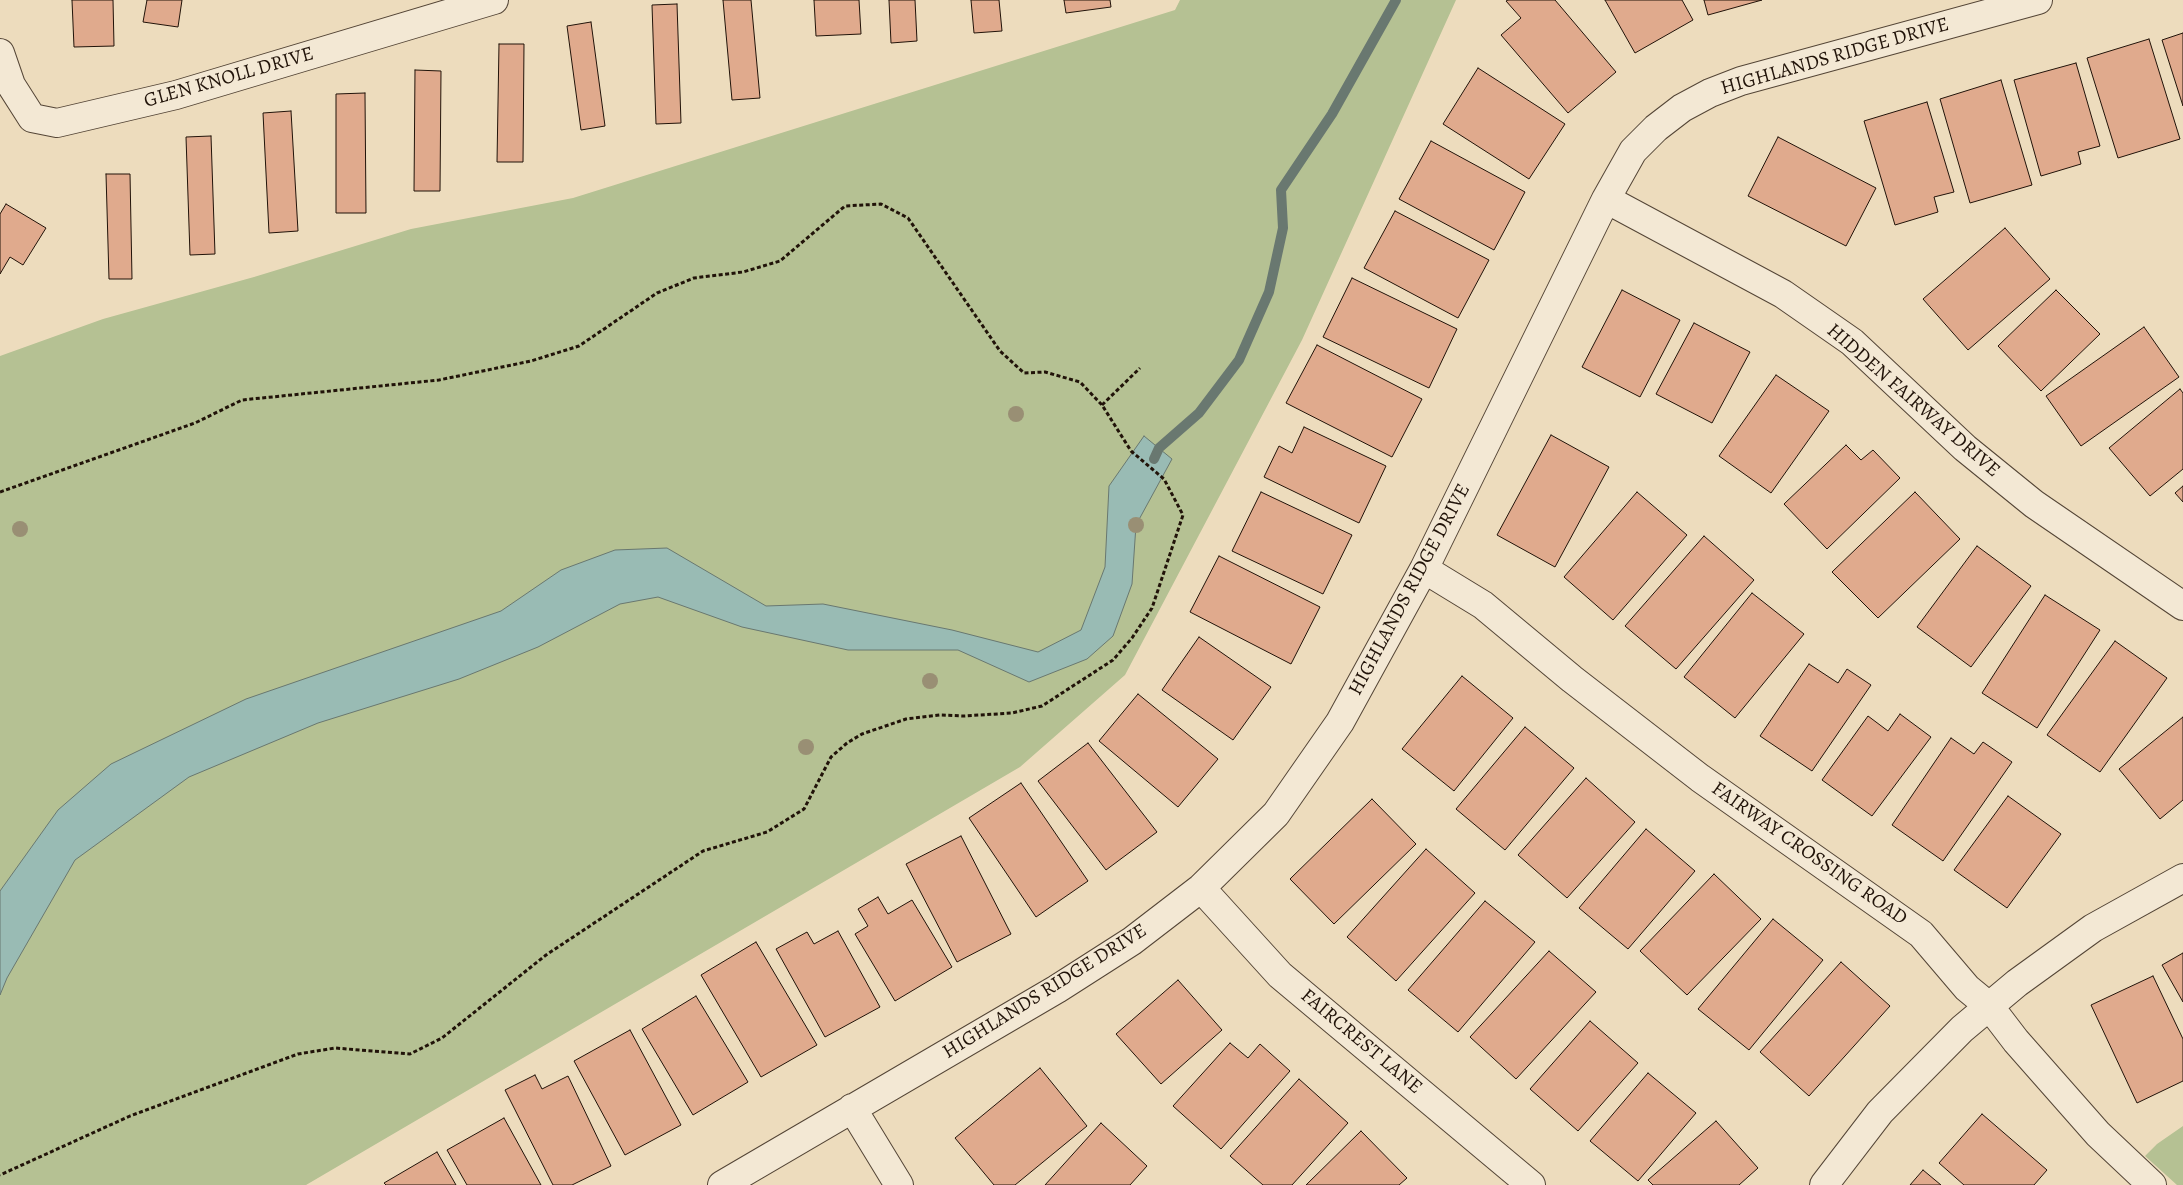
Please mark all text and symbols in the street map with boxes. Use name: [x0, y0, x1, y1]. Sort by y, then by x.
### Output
street label: HIGHLANDS RIDGE DRIVE: [1718, 13, 1952, 101]
street label: GLEN KNOLL DRIVE: [141, 42, 317, 114]
street label: HIDDEN FAIRWAY DRIVE: [1821, 319, 2005, 483]
street label: HIGHLANDS RIDGE DRIVE: [1344, 480, 1476, 700]
street label: FAIRWAY CROSSING ROAD: [1706, 777, 1912, 931]
street label: HIGHLANDS RIDGE DRIVE: [938, 919, 1152, 1065]
street label: FAIRCREST LANE: [1295, 984, 1427, 1100]

